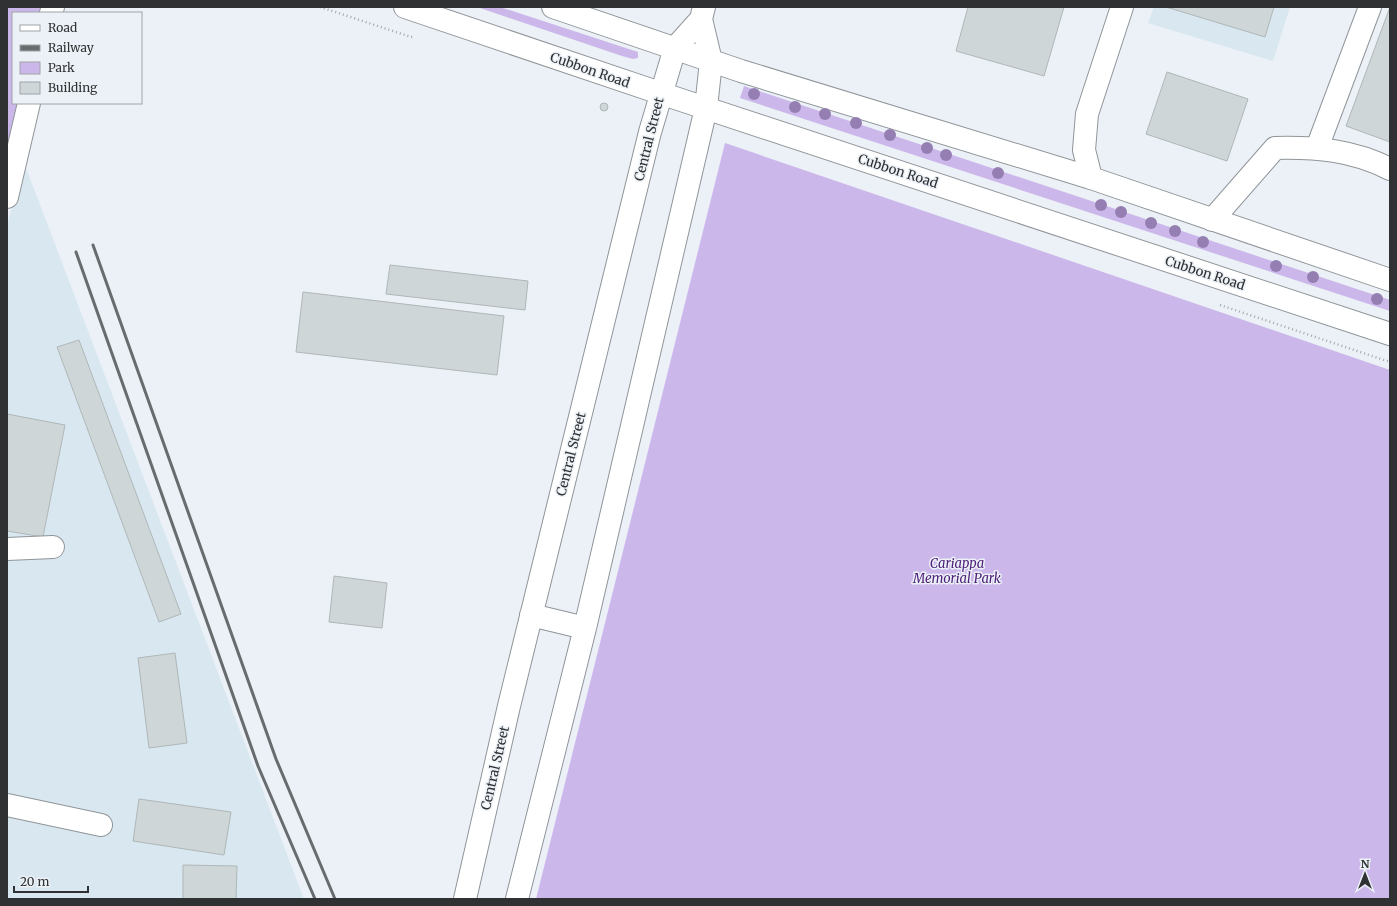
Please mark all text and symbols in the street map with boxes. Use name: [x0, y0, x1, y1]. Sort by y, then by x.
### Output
legend: [12, 12, 142, 104]
text: Road: [48, 20, 77, 35]
text: Railway: [48, 40, 94, 55]
street label: Cubbon Road: [548, 48, 632, 92]
text: Park: [48, 60, 75, 75]
text: Building: [48, 80, 98, 95]
street label: Central Street: [630, 95, 668, 183]
street label: Cubbon Road: [856, 150, 940, 192]
street label: Cubbon Road: [1163, 252, 1247, 294]
street label: Central Street: [552, 410, 590, 498]
park label: Cariappa Memorial Park: [912, 555, 1001, 587]
street label: Central Street: [477, 724, 513, 812]
north arrow: [1345, 854, 1385, 894]
text: N: [1361, 857, 1370, 871]
scale bar: [14, 868, 88, 894]
text: 20 m: [20, 874, 49, 889]

